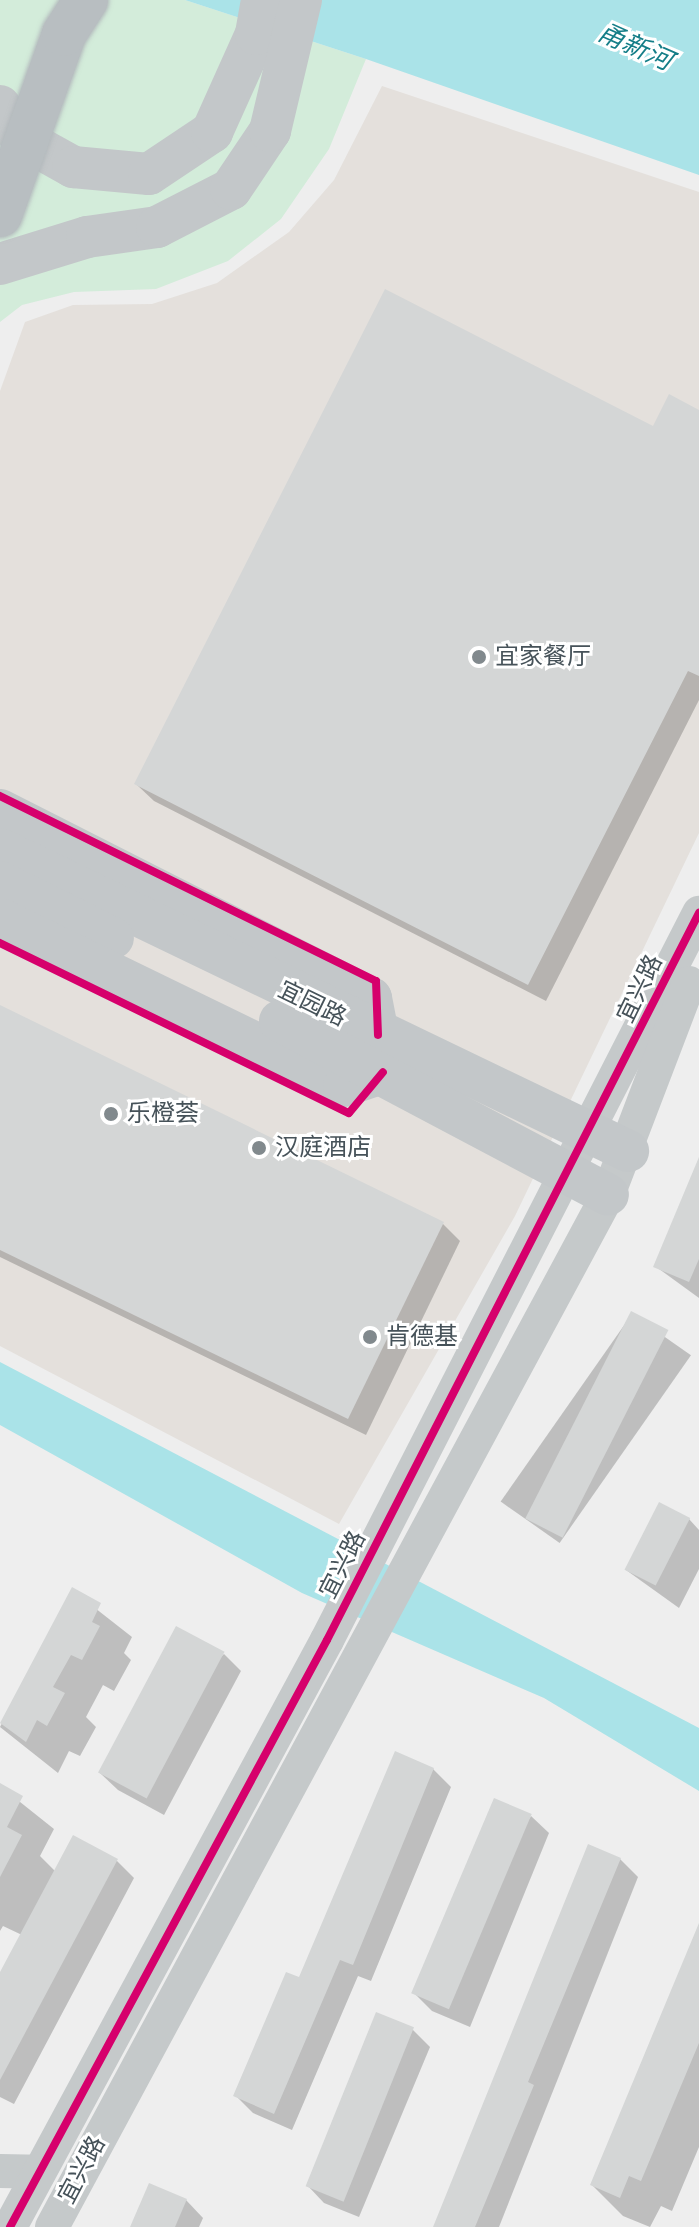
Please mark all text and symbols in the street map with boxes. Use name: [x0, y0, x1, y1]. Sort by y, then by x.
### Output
water label: 甬新河: [593, 17, 677, 77]
place label: 宜家餐厅: [495, 643, 591, 671]
marker: 宜家餐厅: [470, 648, 488, 666]
street label: 宜兴路: [611, 950, 669, 1028]
street label: 宜园路: [273, 975, 351, 1033]
place label: 乐橙荟: [127, 1100, 199, 1128]
marker: 乐橙荟: [102, 1105, 120, 1123]
place label: 汉庭酒店: [275, 1134, 371, 1162]
marker: 汉庭酒店: [250, 1139, 268, 1157]
place label: 肯德基: [386, 1323, 458, 1351]
marker: 肯德基: [361, 1328, 379, 1346]
street label: 宜兴路: [314, 1526, 372, 1604]
street label: 宜兴路: [52, 2131, 112, 2209]

